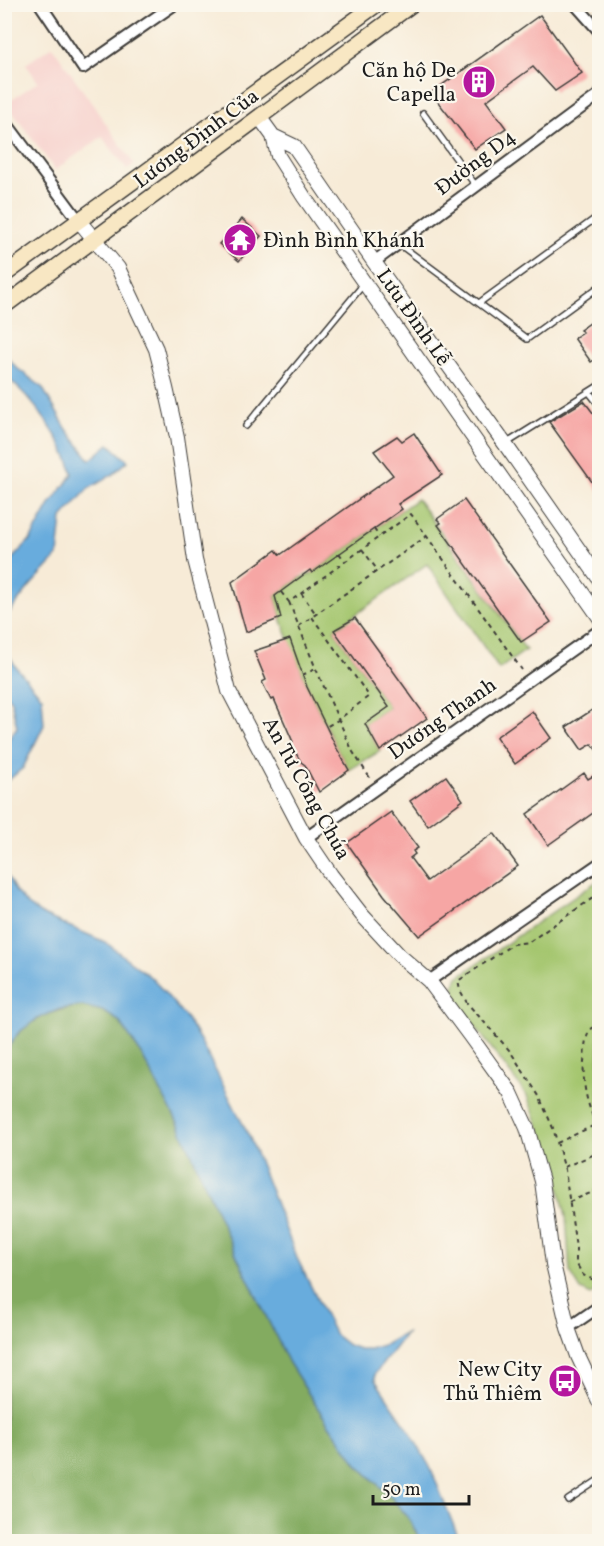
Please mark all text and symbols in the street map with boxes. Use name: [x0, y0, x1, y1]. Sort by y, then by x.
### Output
place label: Căn hộ De Capella: [362, 57, 456, 110]
building icon: Căn hộ De Capella: [461, 64, 497, 100]
street label: Lương Định Của: [128, 82, 266, 196]
street label: Đường D4: [429, 123, 522, 203]
temple icon: Đình Bình Khánh: [222, 222, 258, 258]
place label: Đình Bình Khánh: [263, 227, 425, 256]
street label: Lưu Đình Lễ: [369, 263, 457, 372]
street label: Dương Thanh: [383, 671, 503, 767]
street label: An Tư Công Chúa: [254, 712, 357, 866]
place label: New City Thủ Thiêm: [443, 1356, 543, 1409]
bus stop icon: New City Thủ Thiêm: [547, 1363, 583, 1399]
scale bar: [373, 1468, 469, 1506]
text: 50 m: [382, 1478, 421, 1503]

